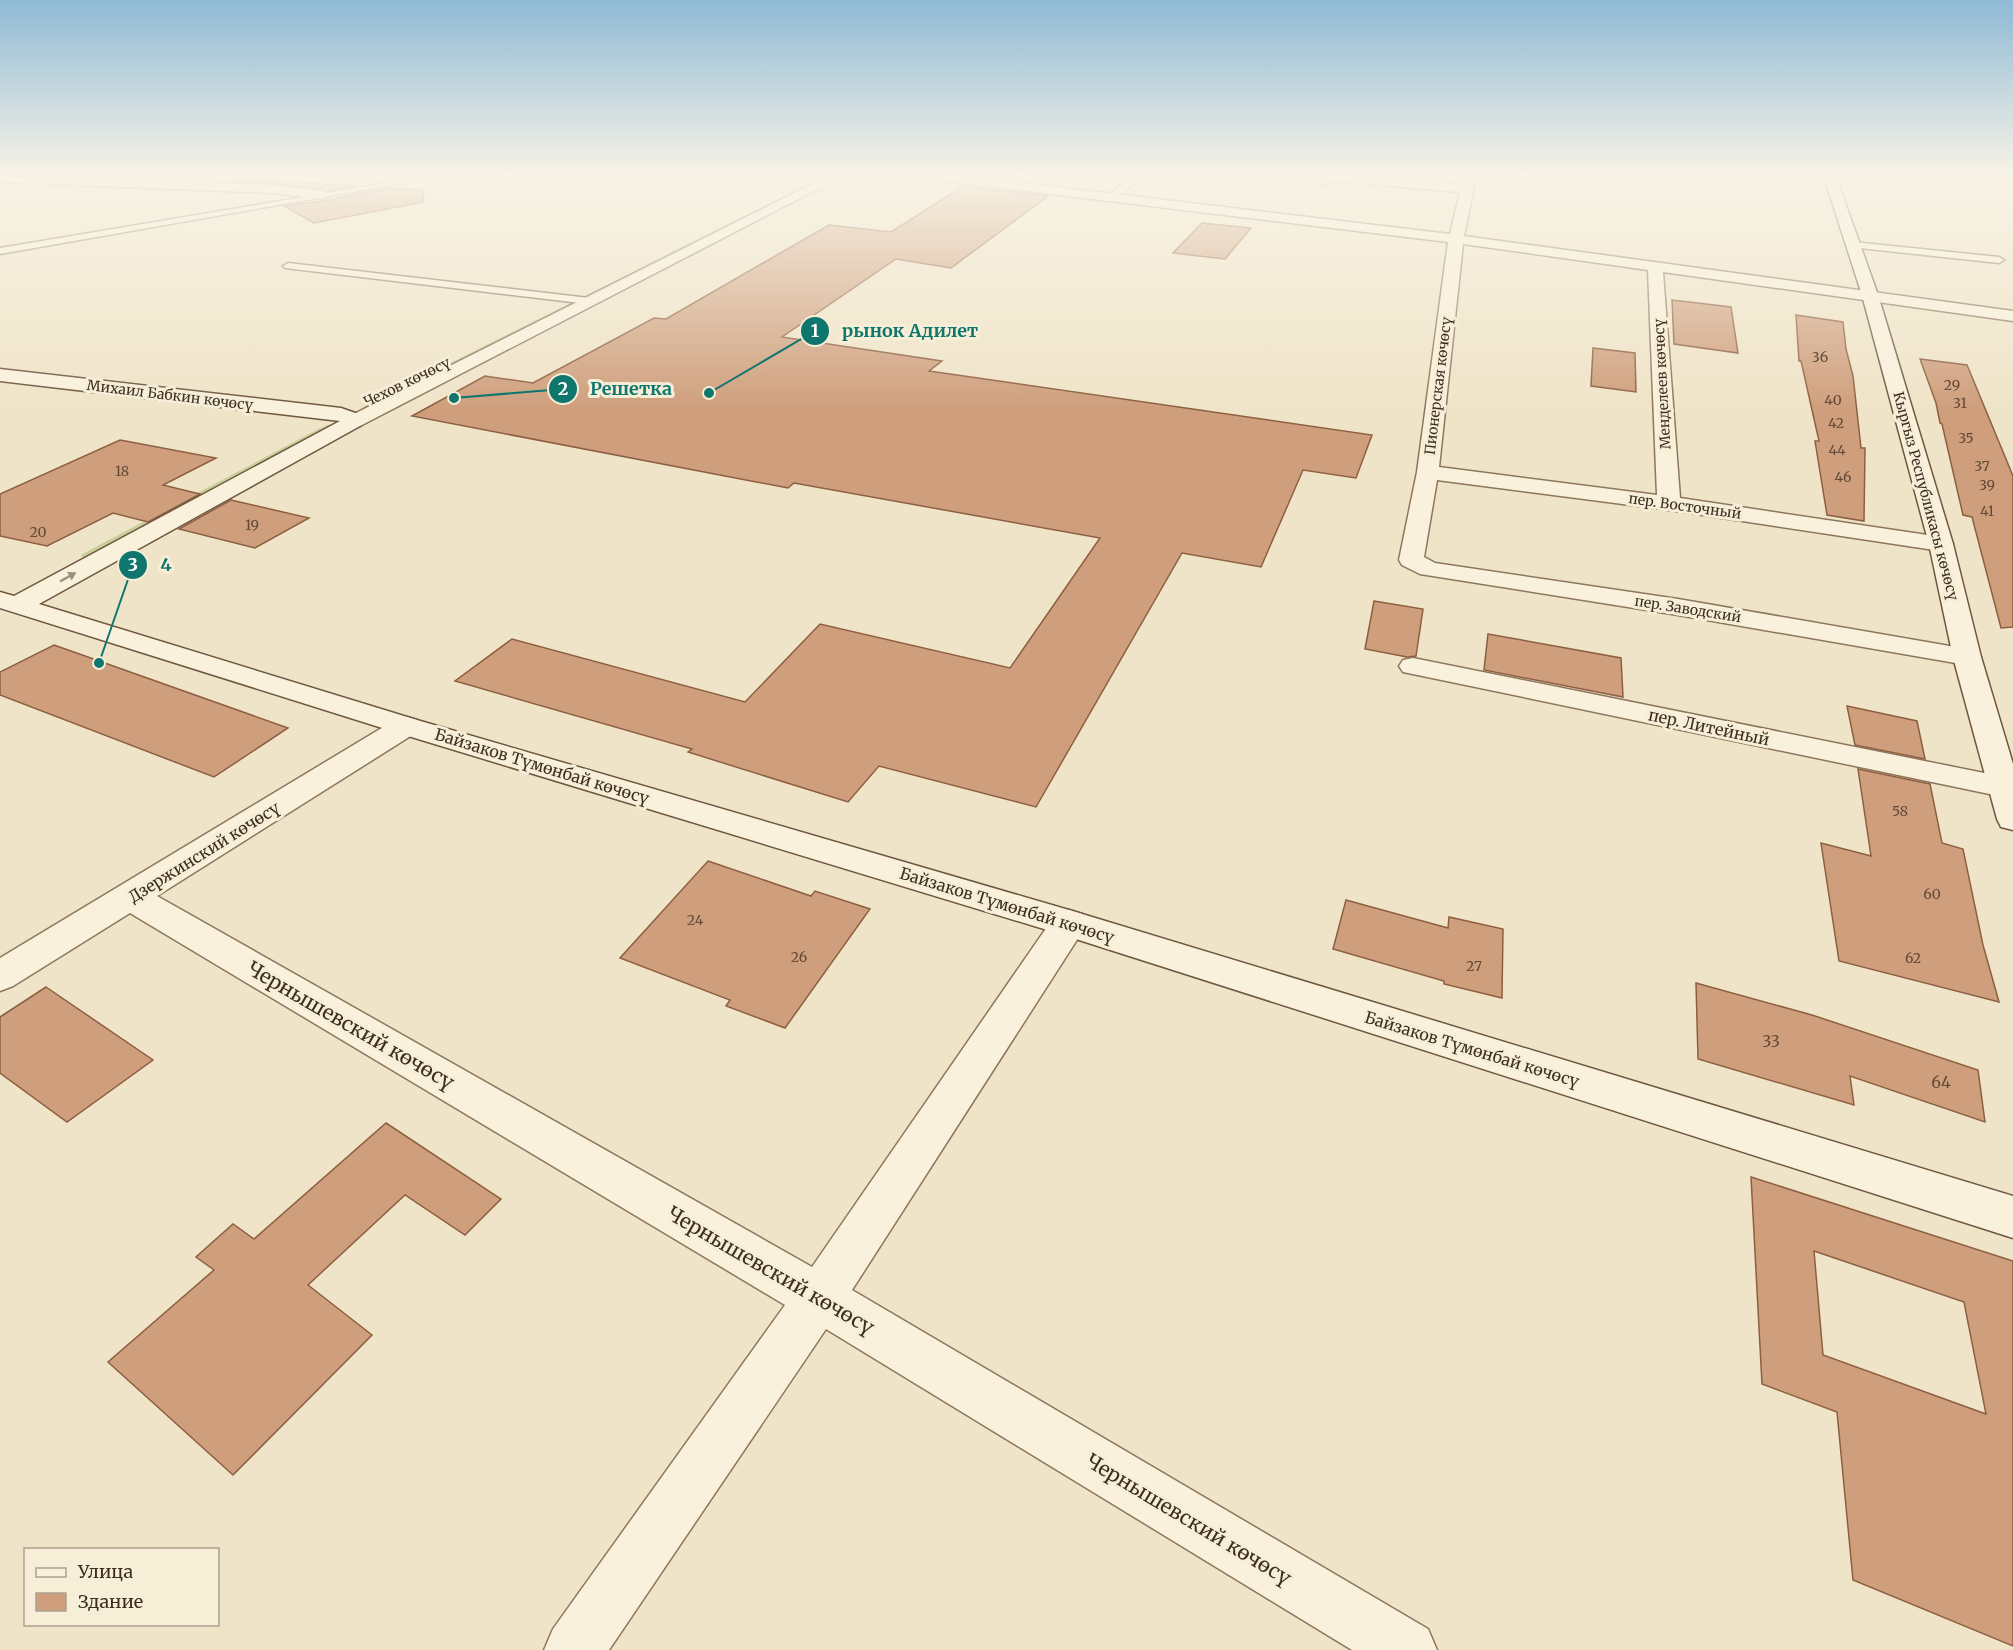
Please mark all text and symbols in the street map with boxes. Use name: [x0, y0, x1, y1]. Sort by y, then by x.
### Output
callout: рынок Адилет: [800, 313, 991, 349]
street label: Пионерская көчөсү: [1421, 315, 1455, 456]
street label: Менделеев көчөсү: [1650, 318, 1674, 450]
text: 1: [811, 319, 819, 342]
text: рынок Адилет: [842, 319, 978, 342]
house number: 36: [1812, 348, 1828, 366]
street label: Чехов көчөсү: [361, 353, 454, 411]
callout: Решетка: [548, 371, 684, 407]
street label: Михаил Бабкин көчөсү: [86, 376, 255, 414]
house number: 29: [1944, 376, 1960, 394]
text: 2: [558, 377, 568, 400]
text: Решетка: [590, 377, 672, 400]
street label: Кыргыз Республикасы көчөсү: [1889, 390, 1963, 603]
house number: 40: [1824, 391, 1842, 409]
house number: 31: [1953, 394, 1967, 412]
house number: 42: [1828, 414, 1844, 432]
house number: 35: [1958, 429, 1974, 447]
house number: 44: [1828, 441, 1846, 459]
house number: 37: [1974, 457, 1990, 475]
house number: 18: [115, 462, 129, 480]
house number: 46: [1835, 468, 1851, 486]
house number: 39: [1979, 476, 1995, 494]
street label: пер. Восточный: [1628, 489, 1743, 523]
house number: 41: [1980, 502, 1994, 520]
house number: 19: [245, 516, 259, 534]
house number: 20: [29, 523, 47, 541]
callout: 4: [118, 547, 184, 583]
text: 3: [128, 553, 138, 576]
text: 4: [160, 553, 172, 576]
one-way arrow: [60, 572, 77, 582]
street label: пер. Заводский: [1633, 592, 1743, 626]
street label: пер. Литейный: [1647, 704, 1771, 750]
street label: Байзаков Түмөнбай көчөсү: [432, 724, 652, 808]
street label: Дзержинский көчөсү: [125, 797, 283, 907]
house number: 58: [1892, 802, 1908, 820]
street label: Байзаков Түмөнбай көчөсү: [897, 863, 1117, 947]
house number: 60: [1923, 885, 1941, 903]
house number: 24: [687, 911, 704, 929]
house number: 26: [791, 948, 807, 966]
house number: 62: [1905, 949, 1921, 967]
street label: Чернышевский көчөсү: [243, 956, 459, 1095]
house number: 27: [1466, 957, 1482, 975]
street label: Байзаков Түмөнбай көчөсү: [1362, 1007, 1582, 1091]
house number: 33: [1762, 1031, 1780, 1051]
house number: 64: [1931, 1072, 1951, 1092]
street label: Чернышевский көчөсү: [663, 1201, 879, 1340]
street label: Чернышевский көчөсү: [1082, 1448, 1297, 1591]
legend: [24, 1548, 219, 1626]
text: Улица: [77, 1560, 133, 1583]
text: Здание: [78, 1590, 143, 1613]

